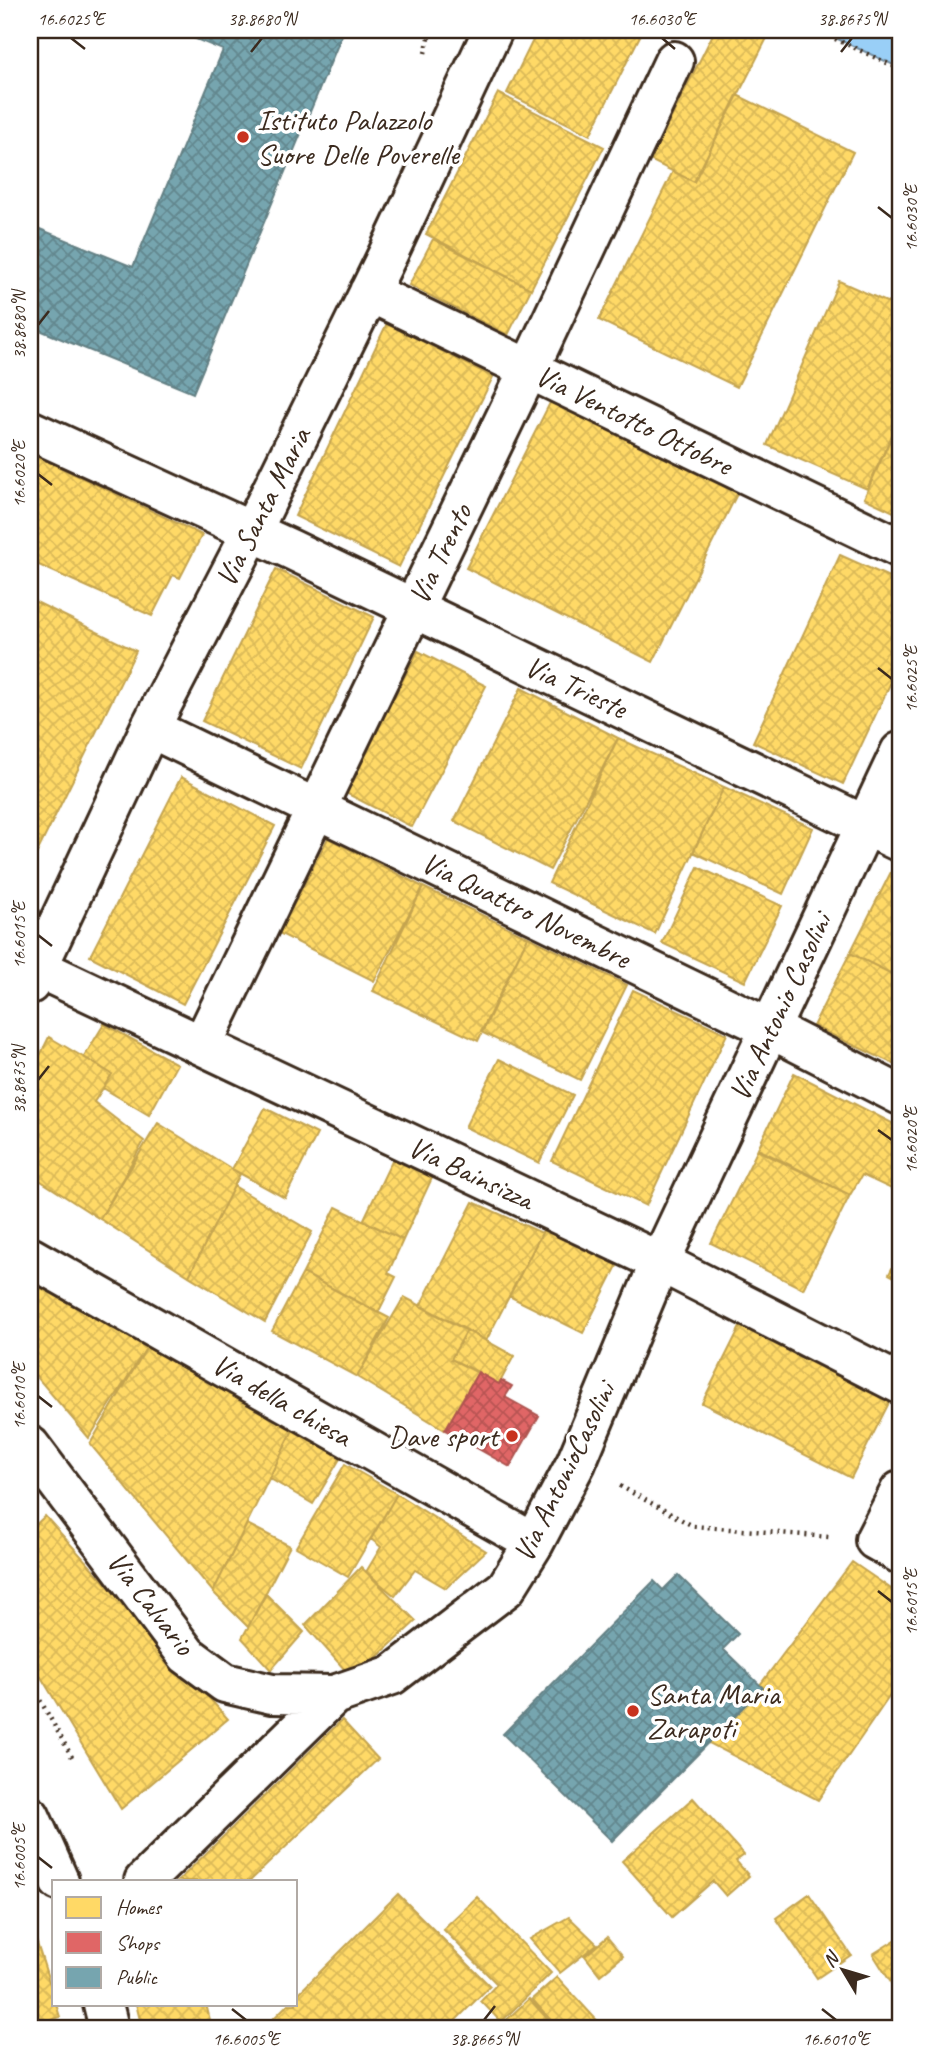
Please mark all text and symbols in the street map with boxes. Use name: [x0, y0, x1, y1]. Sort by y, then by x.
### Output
text: 16.6025°E: [38, 8, 107, 30]
text: 38.8680°N: [228, 8, 299, 30]
text: 16.6030°E: [629, 8, 698, 30]
text: 38.8675°N: [818, 8, 889, 30]
place label: Istituto Palazzolo Suore Delle Poverelle: [257, 101, 461, 173]
marker: Istituto Palazzolo Suore Delle Poverelle: [235, 129, 251, 145]
text: 16.6030°E: [900, 182, 922, 251]
text: 38.8680°N: [8, 288, 30, 359]
street label: Via Ventotto Ottobre: [530, 356, 740, 485]
street label: Via Santa Maria: [207, 419, 320, 593]
text: 16.6020°E: [8, 438, 30, 507]
street label: Via Trento: [400, 497, 481, 610]
text: 16.6025°E: [900, 643, 922, 712]
street label: Via Trieste: [519, 647, 635, 728]
street label: Via Quattro Novembre: [416, 843, 638, 978]
text: 16.6015°E: [8, 899, 30, 968]
street label: Via Antonio Casolini: [720, 904, 841, 1107]
text: 38.8675°N: [8, 1043, 30, 1114]
text: 16.6020°E: [900, 1104, 922, 1173]
street label: Via Bainsizza: [403, 1128, 542, 1220]
street label: Via della chiesa: [206, 1345, 360, 1456]
text: 16.6010°E: [8, 1360, 30, 1429]
street label: Via AntonioCasolini: [504, 1373, 625, 1568]
place label: Dave sport: [388, 1417, 501, 1455]
marker: Dave sport: [504, 1428, 520, 1444]
street label: Via Calvario: [99, 1543, 204, 1664]
text: 16.6015°E: [900, 1566, 922, 1635]
place label: Santa Maria Zarapoti: [647, 1675, 781, 1747]
marker: Santa Maria Zarapoti: [625, 1703, 641, 1719]
text: 16.6005°E: [8, 1821, 30, 1890]
legend: [52, 1880, 298, 2006]
text: Homes: [116, 1894, 163, 1920]
text: Shops: [116, 1930, 161, 1956]
north arrow: [808, 1936, 878, 2006]
text: N: [817, 1946, 845, 1972]
text: Public: [116, 1964, 158, 1990]
text: 16.6005°E: [213, 2028, 282, 2050]
text: 38.8665°N: [450, 2028, 521, 2050]
text: 16.6010°E: [803, 2028, 872, 2050]

